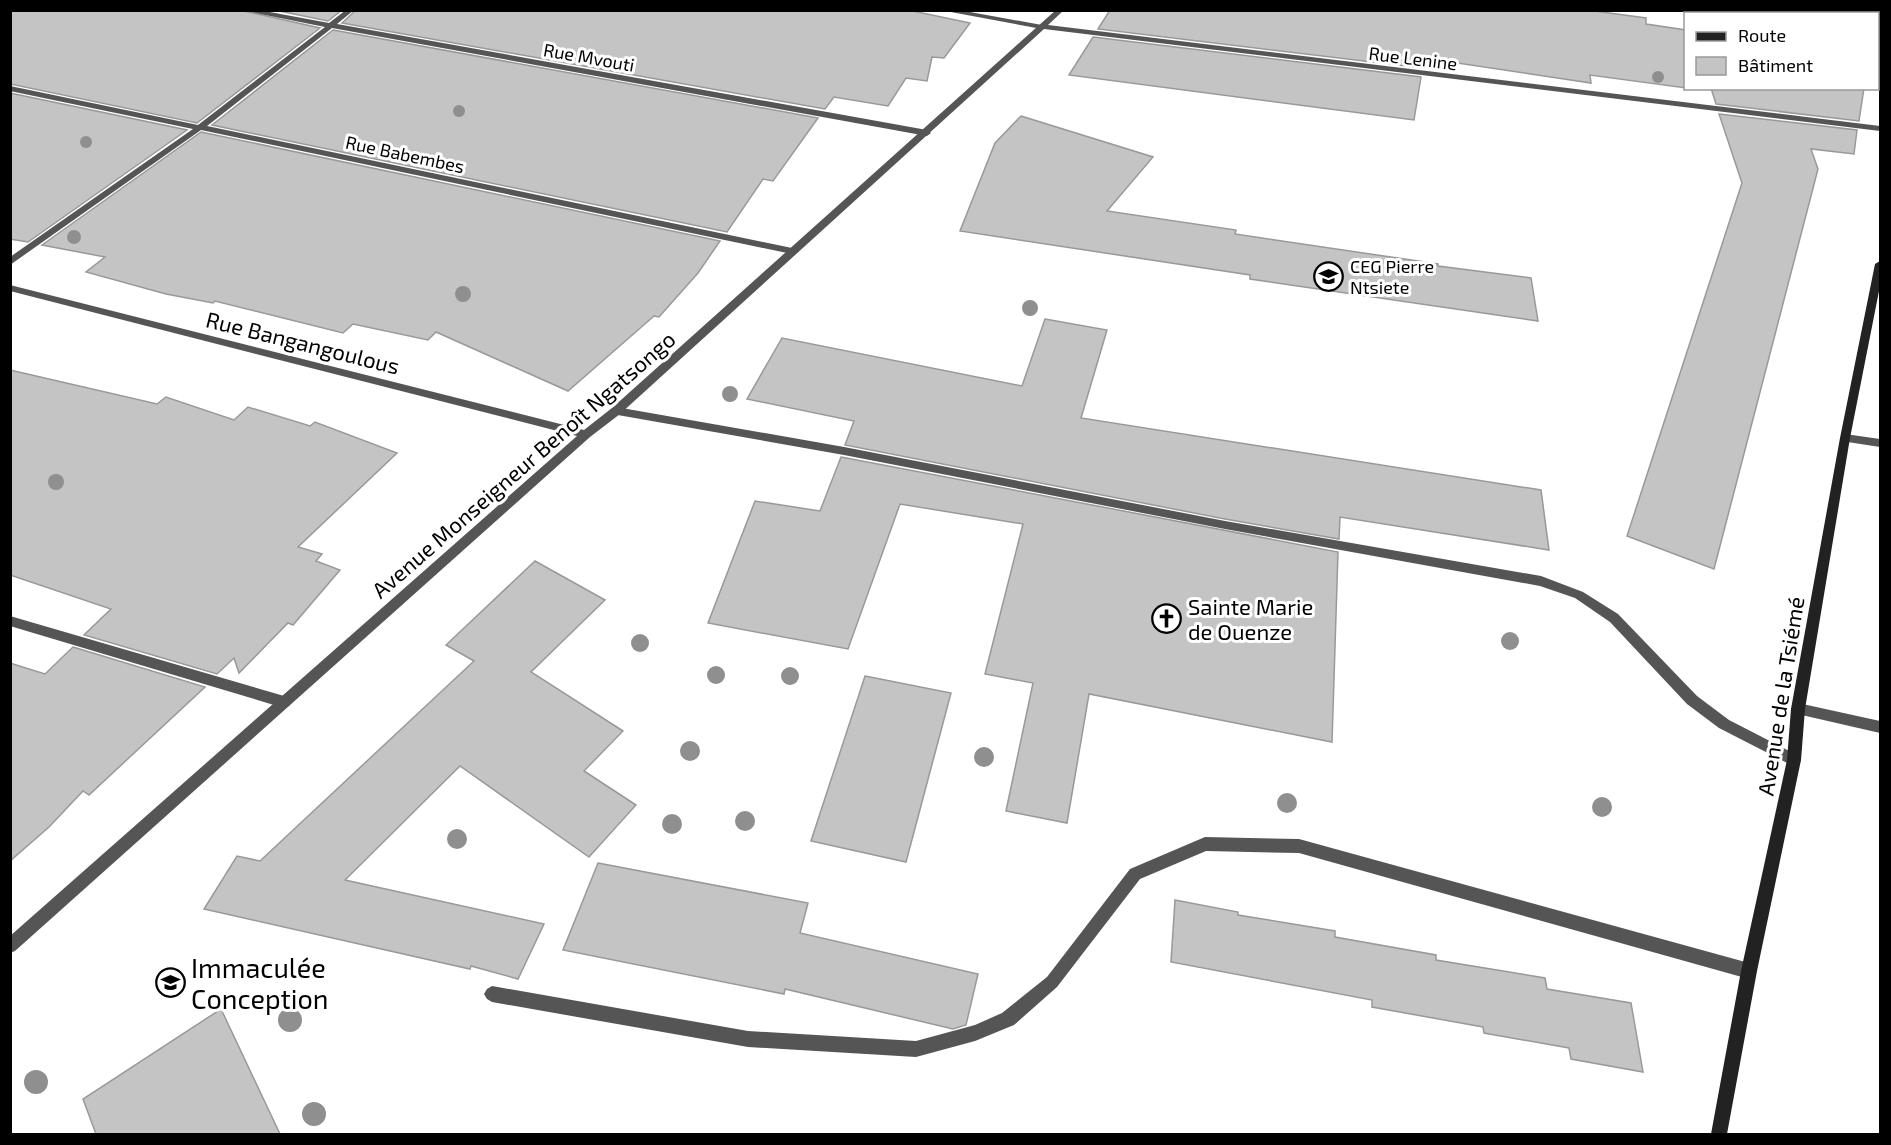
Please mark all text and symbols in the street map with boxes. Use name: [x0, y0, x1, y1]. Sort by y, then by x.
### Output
legend: [1684, 12, 1879, 90]
text: Route: [1738, 24, 1786, 46]
street label: Rue Mvouti: [542, 38, 636, 76]
street label: Rue Lenine: [1367, 42, 1459, 74]
text: Bâtiment: [1738, 54, 1813, 76]
street label: Rue Babembes: [344, 131, 466, 177]
place label: CEG Pierre Ntsiete: [1350, 255, 1434, 298]
school or university icon: CEG Pierre Ntsiete: [1313, 260, 1345, 292]
street label: Rue Bangangoulous: [204, 305, 402, 379]
street label: Avenue Monseigneur Benoît Ngatsongo: [366, 325, 680, 603]
place label: Sainte Marie de Ouenze: [1188, 593, 1313, 644]
street label: Avenue de la Tsiémé: [1751, 595, 1809, 797]
church icon: Sainte Marie de Ouenze: [1151, 603, 1183, 635]
place label: Immaculée Conception: [191, 951, 329, 1015]
school or university icon: Immaculée Conception: [154, 967, 186, 999]

